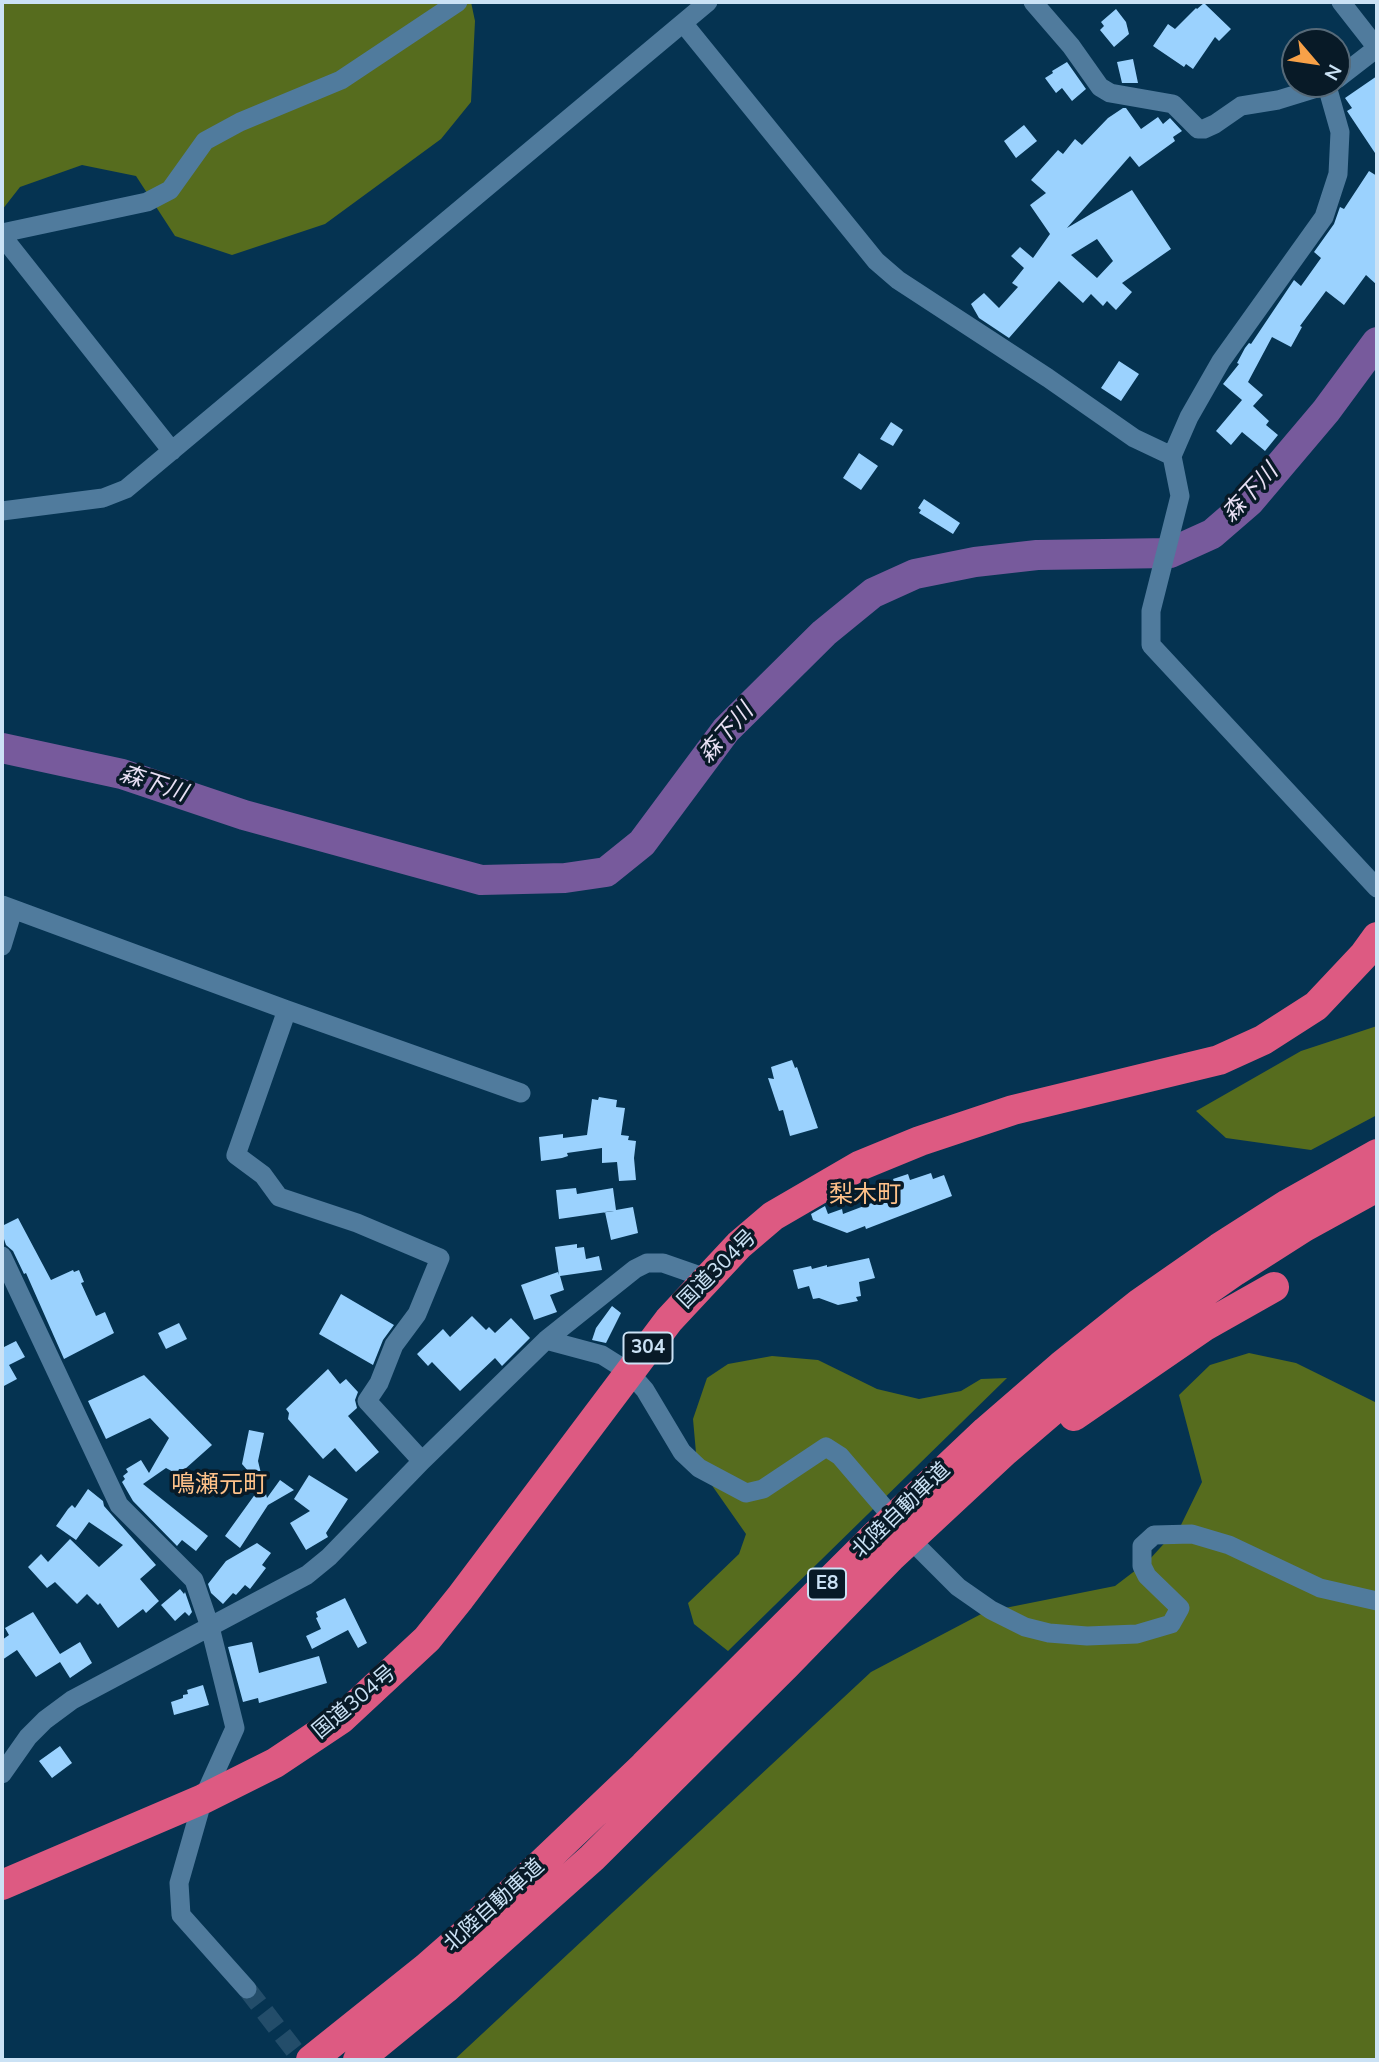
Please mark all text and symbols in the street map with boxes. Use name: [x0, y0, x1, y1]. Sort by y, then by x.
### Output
north arrow: [1281, 28, 1351, 98]
text: N: [1318, 60, 1347, 85]
water label: 森下川: [1217, 459, 1285, 529]
water label: 森下川: [694, 699, 760, 769]
water label: 森下川: [116, 761, 190, 809]
district label: 梨木町: [829, 1182, 901, 1210]
street label: 国道304号: [673, 1225, 763, 1315]
road number: 304: [624, 1332, 672, 1364]
street label: 北陸自動車道: [848, 1458, 956, 1564]
district label: 鳴瀬元町: [171, 1472, 267, 1500]
road number: E8: [808, 1568, 846, 1600]
street label: 国道304号: [308, 1661, 402, 1745]
street label: 北陸自動車道: [440, 1854, 550, 1958]

